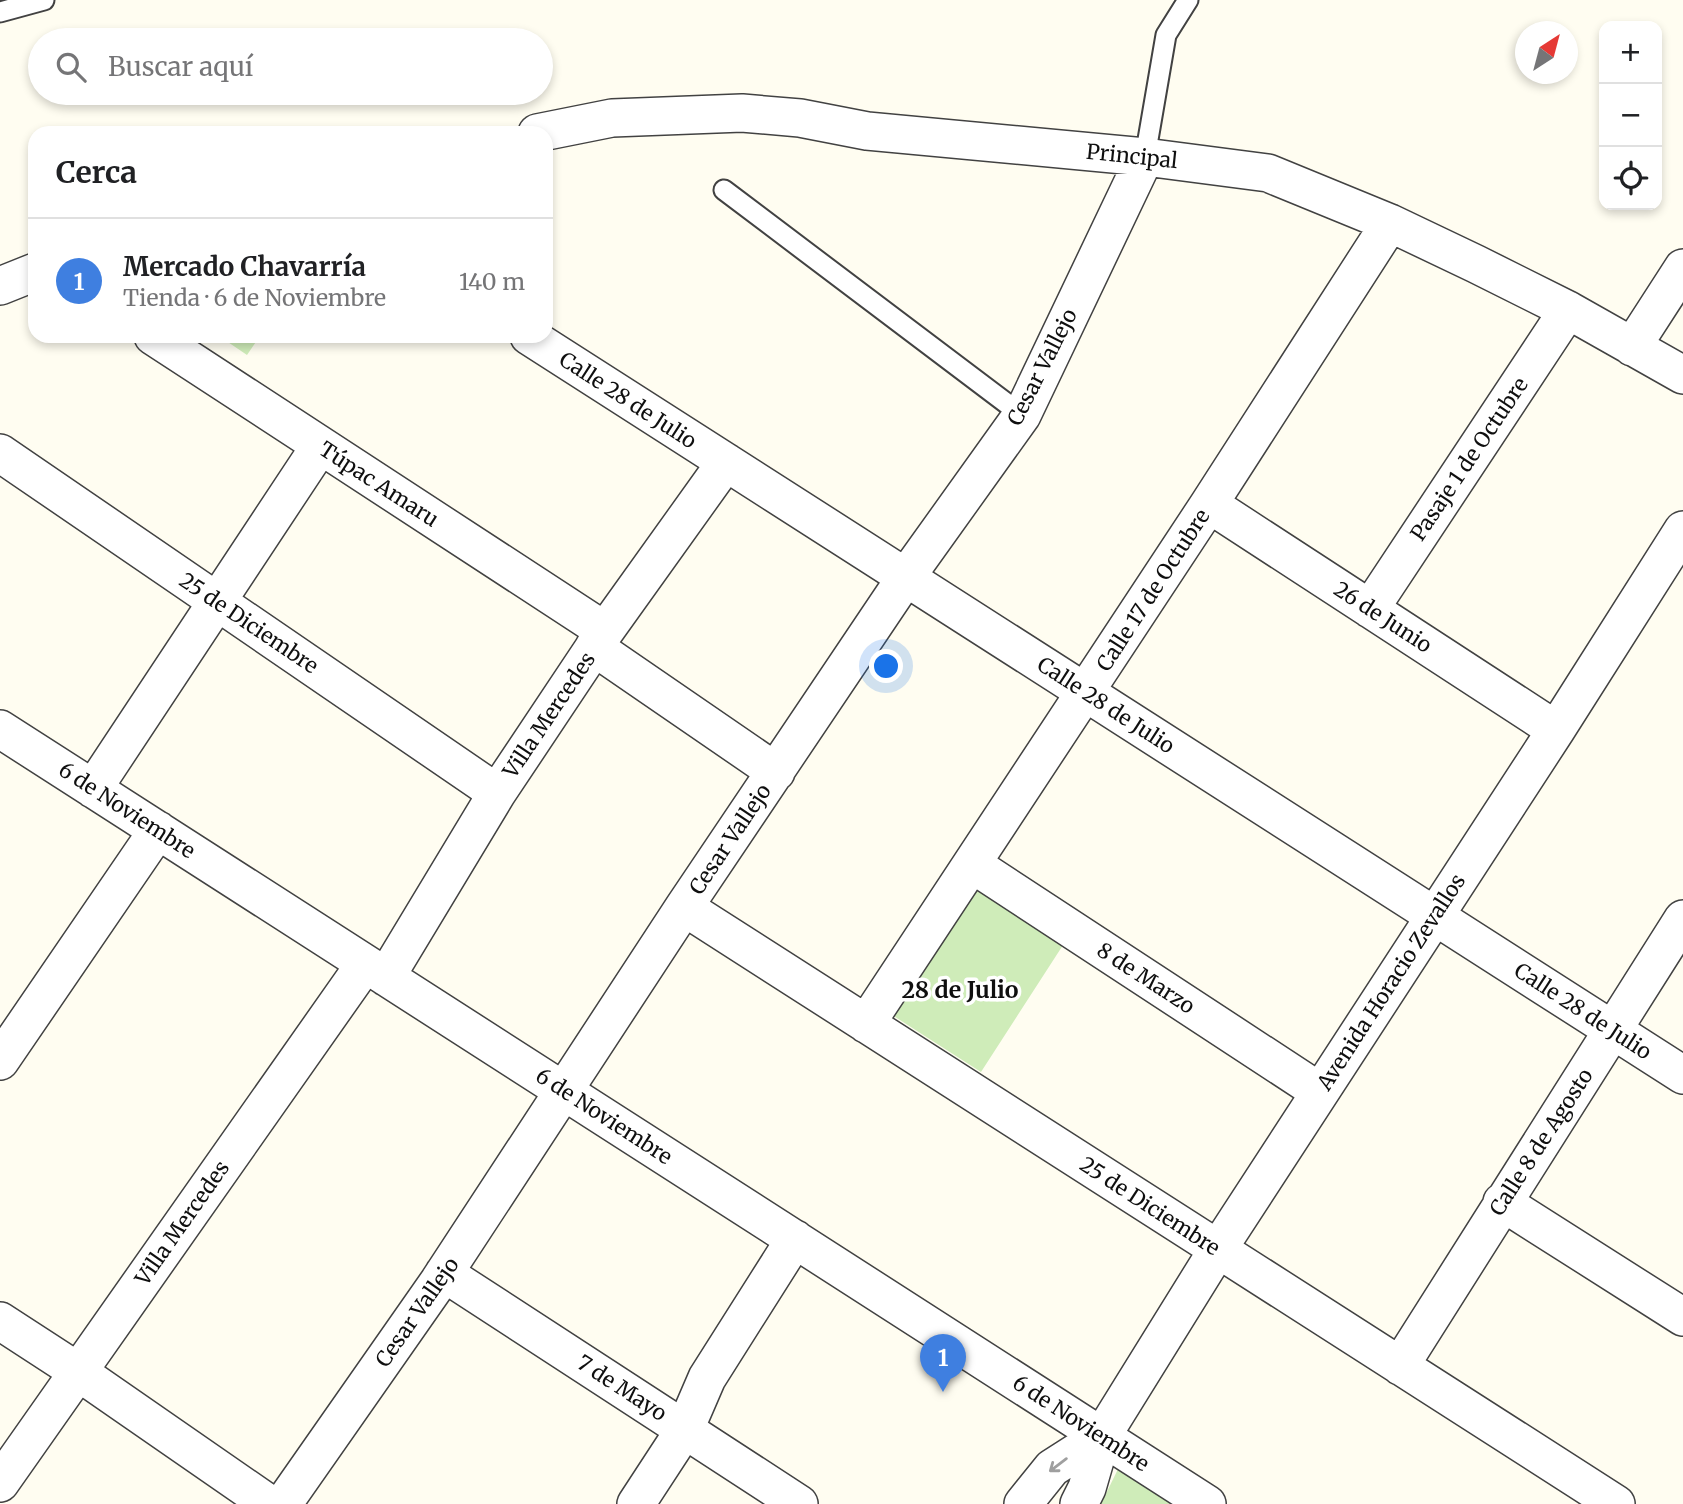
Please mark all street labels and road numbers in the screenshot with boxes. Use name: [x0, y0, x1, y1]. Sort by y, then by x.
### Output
street label: Principal: [1085, 138, 1180, 174]
street label: Cesar Vallejo: [1001, 304, 1083, 430]
street label: Calle 28 de Julio: [554, 346, 702, 454]
street label: Pasaje 1 de Octubre: [1404, 372, 1534, 546]
street label: Túpac Amaru: [314, 435, 444, 533]
street label: Calle 17 de Octubre: [1091, 504, 1216, 676]
street label: 25 de Diciembre: [175, 567, 324, 679]
street label: 26 de Junio: [1329, 575, 1437, 659]
street label: Villa Mercedes: [496, 647, 601, 784]
street label: Calle 28 de Julio: [1032, 651, 1180, 759]
street label: 6 de Noviembre: [54, 756, 200, 864]
street label: Cesar Vallejo: [683, 778, 777, 900]
street label: Avenida Horacio Zevallos: [1310, 869, 1471, 1096]
street label: 8 de Marzo: [1092, 936, 1200, 1020]
street label: Calle 28 de Julio: [1509, 957, 1657, 1065]
street label: 6 de Noviembre: [531, 1062, 677, 1170]
street label: Calle 8 de Agosto: [1483, 1063, 1599, 1221]
street label: 25 de Diciembre: [1075, 1151, 1225, 1261]
street label: Villa Mercedes: [128, 1155, 235, 1291]
street label: Cesar Vallejo: [369, 1252, 465, 1372]
street label: 7 de Mayo: [572, 1349, 672, 1427]
street label: 6 de Noviembre: [1008, 1369, 1154, 1477]

